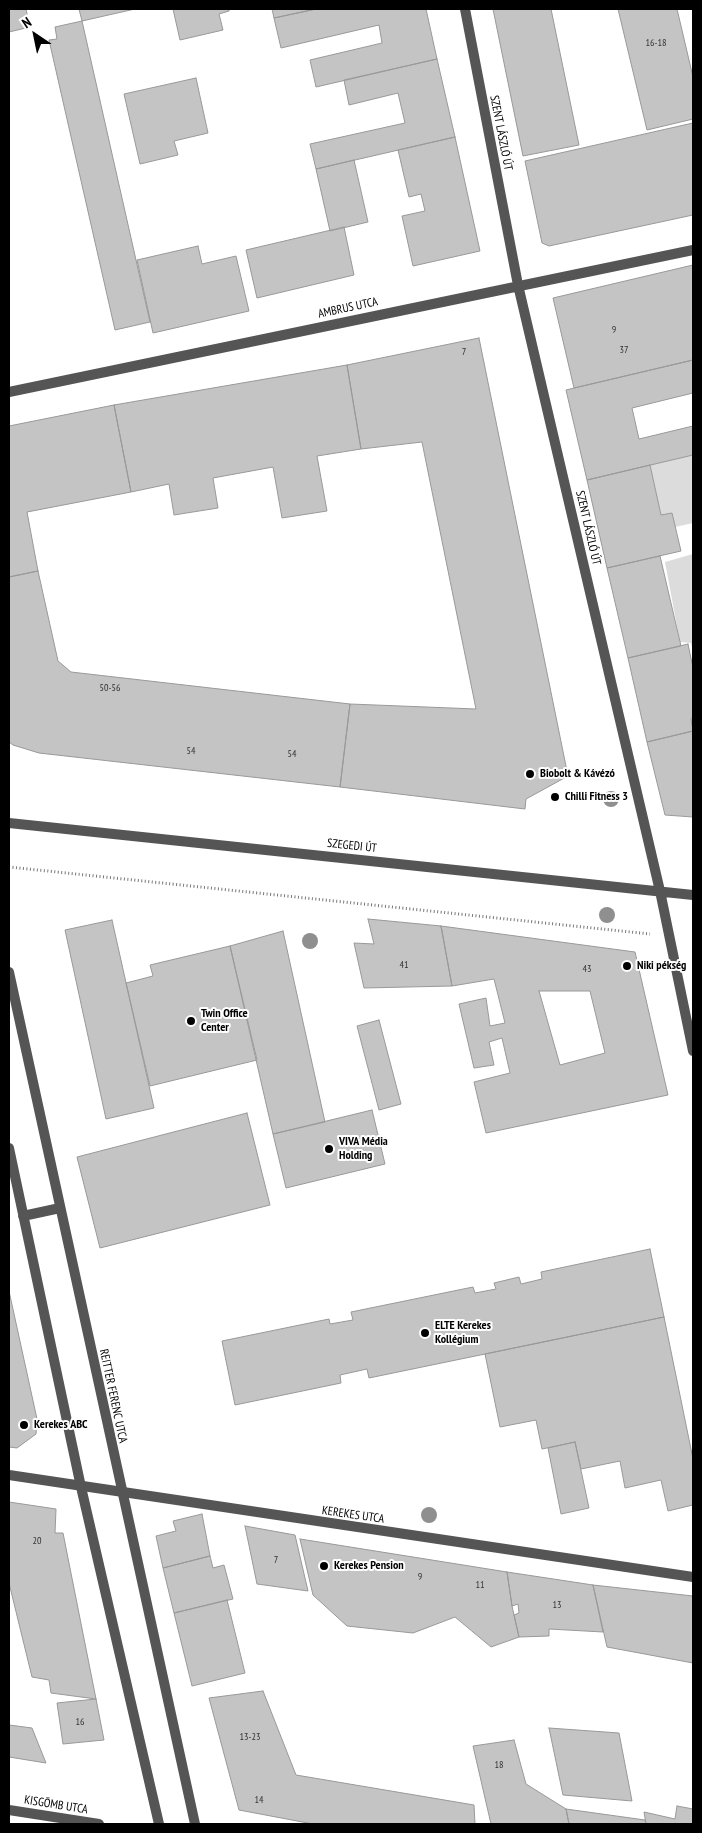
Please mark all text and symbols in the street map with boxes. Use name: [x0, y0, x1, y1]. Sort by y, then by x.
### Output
north arrow: [10, 10, 60, 60]
text: N: [18, 13, 35, 32]
house number: 16-18: [646, 37, 666, 49]
street label: SZENT LÁSZLÓ ÚT: [487, 94, 515, 172]
street label: AMBRUS UTCA: [317, 295, 379, 321]
house number: 9: [612, 324, 616, 336]
house number: 37: [620, 344, 628, 356]
house number: 7: [462, 346, 466, 358]
street label: SZENT LÁSZLÓ ÚT: [572, 489, 604, 567]
house number: 50-56: [100, 682, 120, 694]
house number: 54: [187, 745, 195, 757]
house number: 54: [288, 748, 296, 760]
place label: Biobolt & Kávézó: [540, 767, 615, 781]
marker: Biobolt & Kávézó: [524, 768, 536, 780]
place label: Chilli Fitness 3: [565, 790, 628, 804]
marker: Chilli Fitness 3: [549, 791, 561, 803]
street label: SZEGEDI ÚT: [326, 836, 378, 856]
house number: 41: [400, 959, 408, 971]
place label: Niki pékség: [637, 959, 686, 973]
marker: Niki pékség: [621, 960, 633, 972]
house number: 43: [583, 963, 591, 975]
place label: Twin Office Center: [201, 1007, 248, 1035]
marker: Twin Office Center: [185, 1015, 197, 1027]
place label: VIVA Média Holding: [339, 1135, 388, 1163]
marker: VIVA Média Holding: [323, 1143, 335, 1155]
place label: ELTE Kerekes Kollégium: [435, 1319, 491, 1347]
marker: ELTE Kerekes Kollégium: [419, 1327, 431, 1339]
street label: REITTER FERENC UTCA: [96, 1348, 130, 1444]
place label: Kerekes ABC: [34, 1418, 88, 1432]
marker: Kerekes ABC: [18, 1419, 30, 1431]
street label: KEREKES UTCA: [321, 1504, 385, 1526]
house number: 20: [33, 1535, 41, 1547]
house number: 7: [274, 1554, 278, 1566]
place label: Kerekes Pension: [334, 1559, 404, 1573]
marker: Kerekes Pension: [318, 1560, 330, 1572]
house number: 9: [418, 1571, 422, 1583]
house number: 11: [476, 1579, 484, 1591]
house number: 13: [553, 1599, 561, 1611]
house number: 16: [76, 1716, 84, 1728]
house number: 13-23: [240, 1731, 260, 1743]
house number: 18: [495, 1759, 503, 1771]
street label: KISGÖMB UTCA: [23, 1793, 89, 1817]
house number: 14: [255, 1794, 263, 1806]

